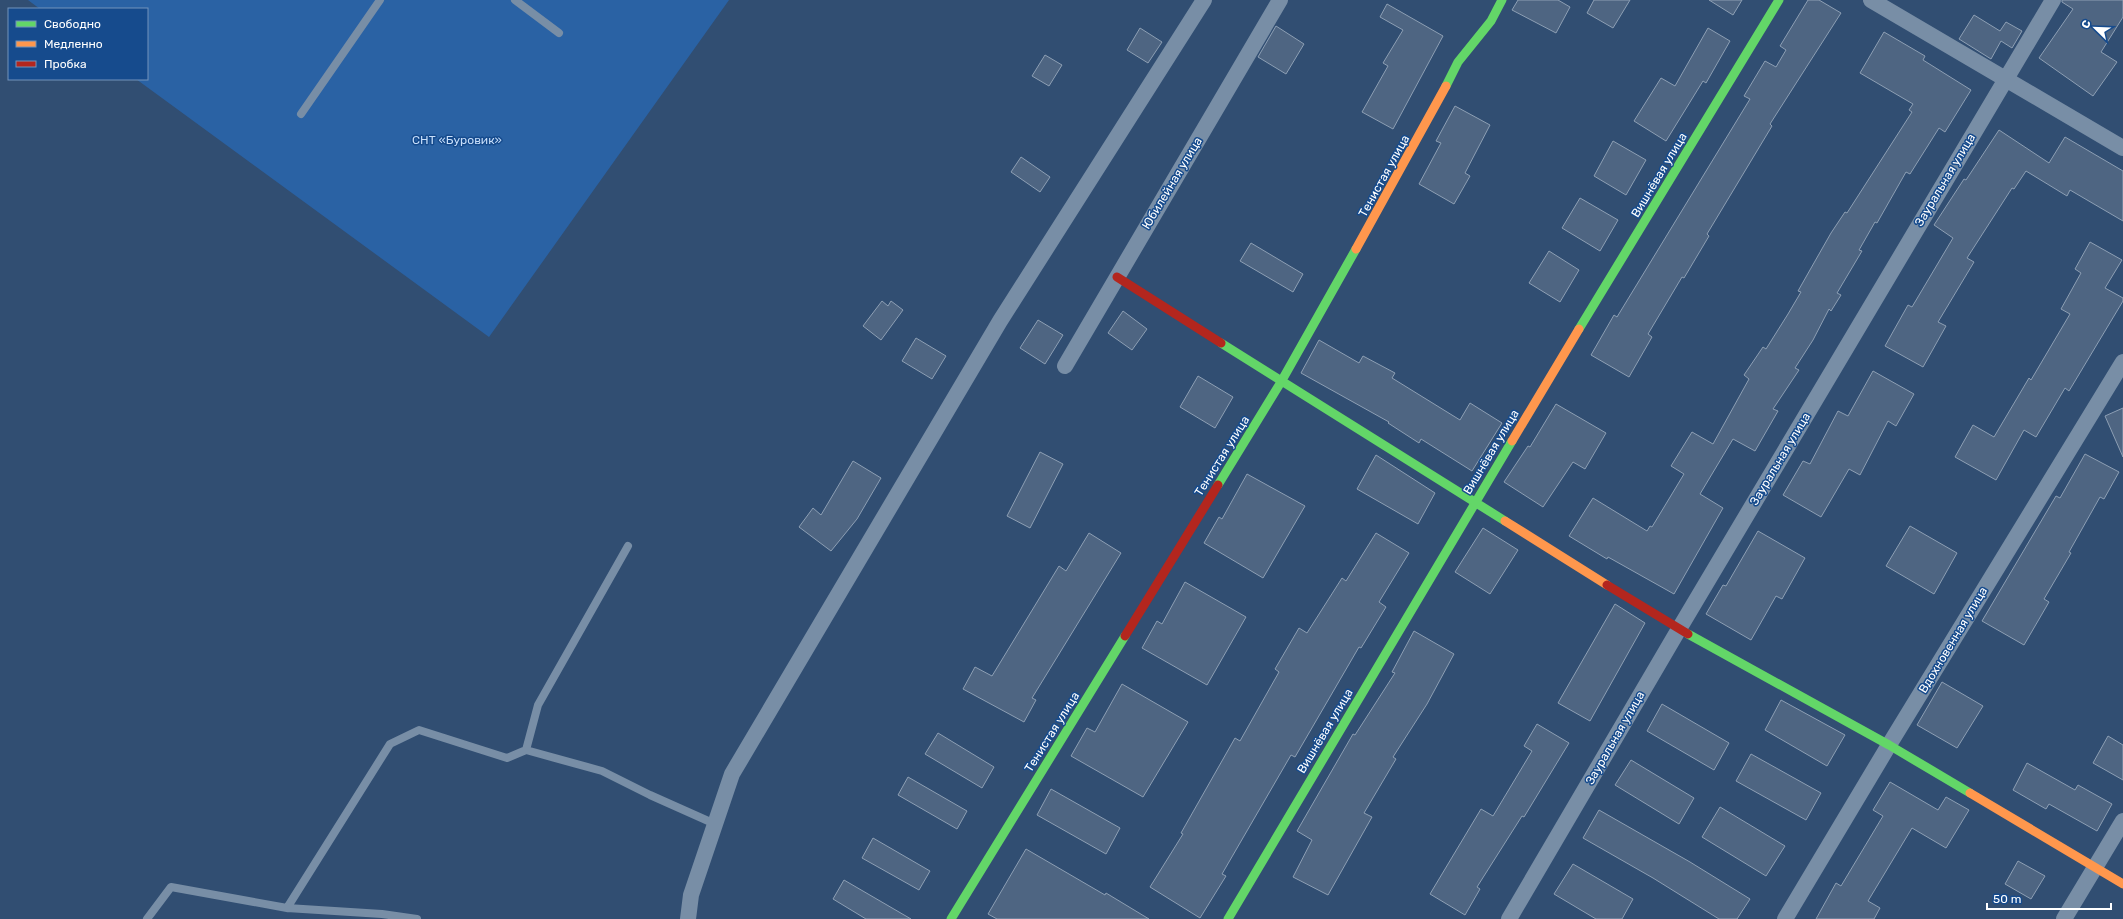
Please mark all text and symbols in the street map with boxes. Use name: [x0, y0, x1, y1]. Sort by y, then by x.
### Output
legend: [8, 8, 148, 80]
north arrow: [2075, 8, 2115, 48]
text: Свободно: [44, 17, 101, 31]
text: С: [2079, 18, 2094, 30]
text: Медленно: [44, 37, 103, 51]
text: Пробка: [44, 57, 87, 71]
street label: Вишнёвая улица: [1628, 130, 1690, 220]
street label: Зауральная улица: [1912, 131, 1978, 229]
park label: СНТ «Буровик»: [412, 133, 502, 147]
street label: Тенистая улица: [1356, 133, 1412, 219]
street label: Юбилейная улица: [1139, 135, 1205, 231]
street label: Вишнёвая улица: [1460, 407, 1522, 497]
street label: Зауральная улица: [1747, 410, 1813, 508]
street label: Тенистая улица: [1192, 413, 1252, 499]
street label: Вдохновенная улица: [1916, 584, 1990, 696]
street label: Вишнёвая улица: [1294, 686, 1356, 776]
street label: Тенистая улица: [1022, 689, 1082, 775]
street label: Зауральная улица: [1583, 689, 1647, 787]
scale bar: [1987, 885, 2111, 911]
text: 50 m: [1993, 892, 2021, 906]

